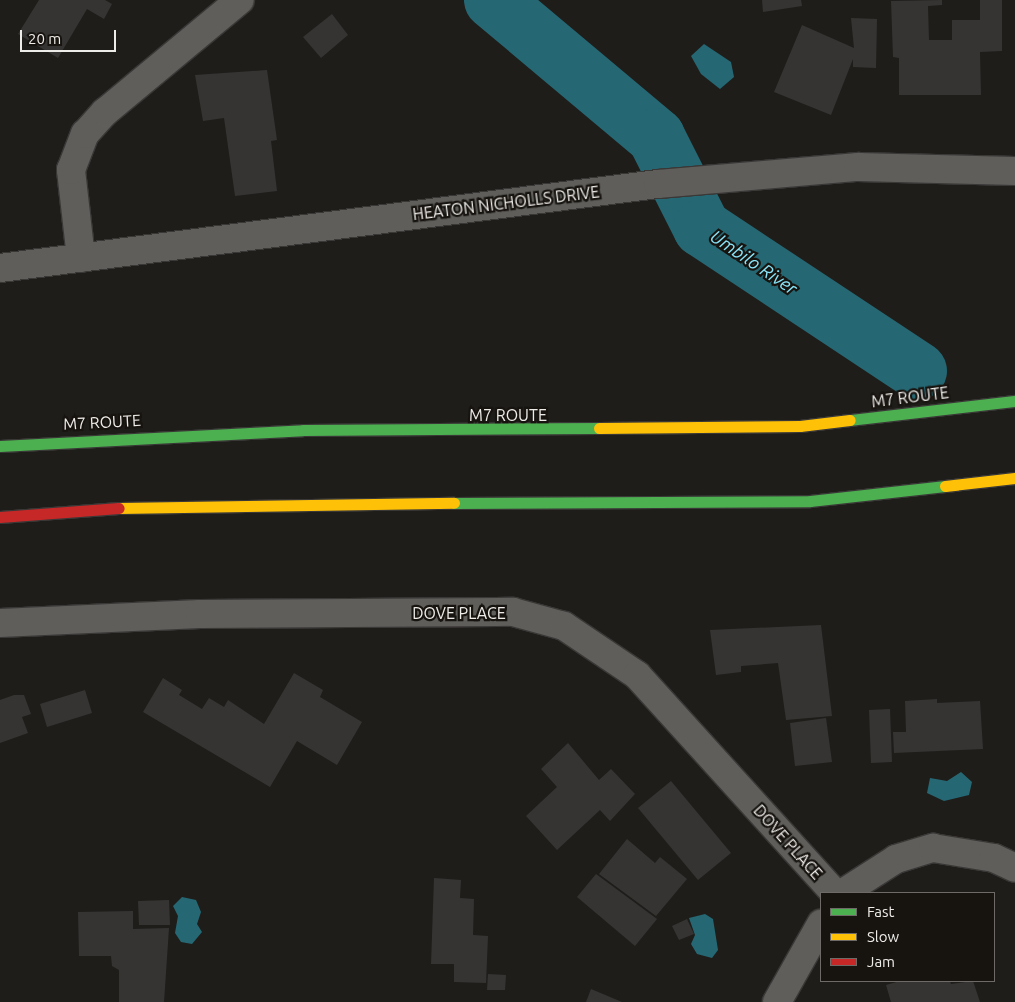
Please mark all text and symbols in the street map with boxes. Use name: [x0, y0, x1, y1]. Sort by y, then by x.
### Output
scale bar: [22, 20, 119, 52]
text: 20 m: [28, 30, 61, 47]
street label: HEATON NICHOLLS DRIVE: [412, 182, 600, 224]
water label: Umbilo River: [706, 225, 802, 299]
street label: M7 ROUTE: [870, 383, 950, 411]
street label: M7 ROUTE: [469, 405, 547, 425]
street label: M7 ROUTE: [63, 410, 141, 434]
street label: DOVE PLACE: [412, 603, 506, 623]
street label: DOVE PLACE: [750, 801, 826, 883]
legend: [820, 892, 995, 982]
text: Fast: [867, 903, 894, 920]
text: Slow: [867, 928, 899, 945]
text: Jam: [867, 953, 895, 970]

